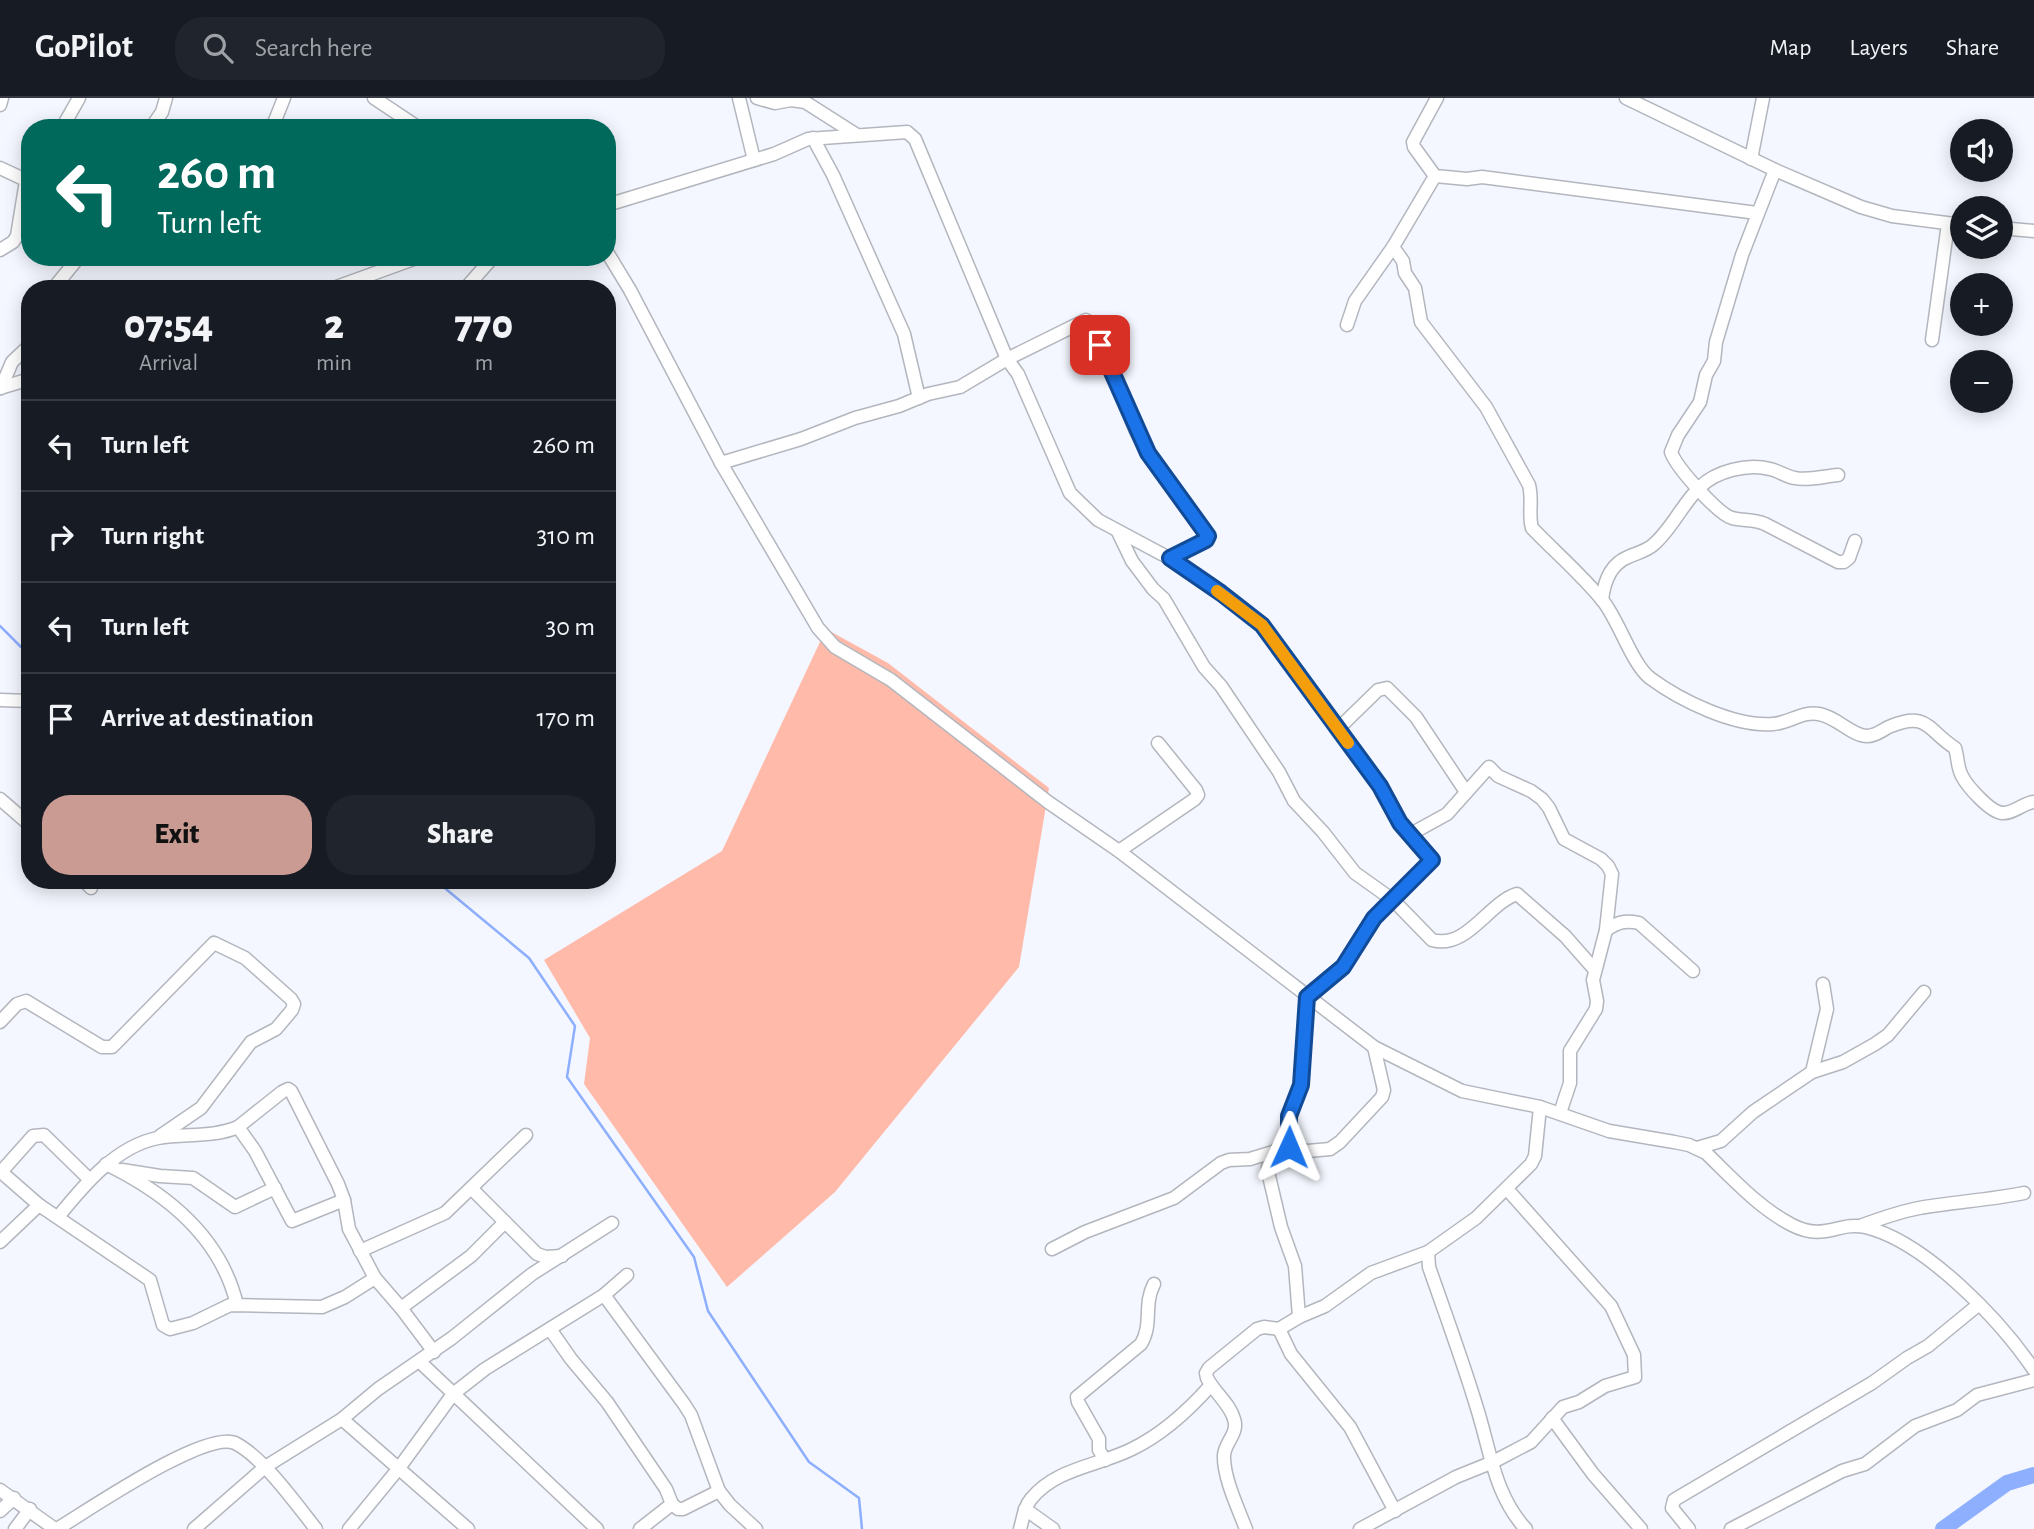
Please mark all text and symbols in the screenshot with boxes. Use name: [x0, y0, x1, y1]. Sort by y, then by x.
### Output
search box: [175, 17, 665, 80]
icon: search: [199, 29, 237, 67]
text: GoPilot: [35, 31, 133, 64]
text: Search here: [255, 35, 372, 61]
text: Map: [1769, 36, 1811, 60]
text: Layers: [1849, 36, 1908, 60]
text: Share: [1946, 36, 1999, 60]
map controls: [1950, 119, 2013, 413]
button: sound: [1950, 119, 2013, 182]
icon: left: [42, 147, 133, 238]
text: 260 m: [157, 149, 276, 198]
button: layers: [1950, 196, 2013, 259]
text: Turn left: [157, 207, 261, 239]
button: +: [1950, 273, 2013, 336]
text: 07:54: [124, 304, 213, 346]
text: 2: [324, 304, 344, 346]
text: 770: [455, 304, 513, 346]
pin: [1070, 315, 1130, 375]
icon: arrive: [1081, 326, 1119, 364]
button: −: [1950, 350, 2013, 413]
text: Arrival: [139, 352, 198, 375]
text: min: [316, 352, 352, 375]
text: m: [475, 352, 493, 375]
icon: left: [42, 427, 80, 465]
text: Turn left: [101, 432, 189, 458]
text: 260 m: [532, 432, 595, 458]
icon: right: [42, 518, 80, 556]
text: Turn right: [101, 523, 204, 549]
text: 310 m: [537, 523, 595, 549]
icon: left: [42, 609, 80, 647]
text: Turn left: [101, 614, 189, 640]
text: 30 m: [545, 614, 595, 640]
icon: arrive: [42, 700, 80, 738]
text: Arrive at destination: [101, 705, 314, 731]
text: 170 m: [536, 705, 595, 731]
button: Exit: [42, 795, 312, 875]
button: Share: [326, 795, 595, 875]
position arrow: [1252, 1110, 1326, 1184]

